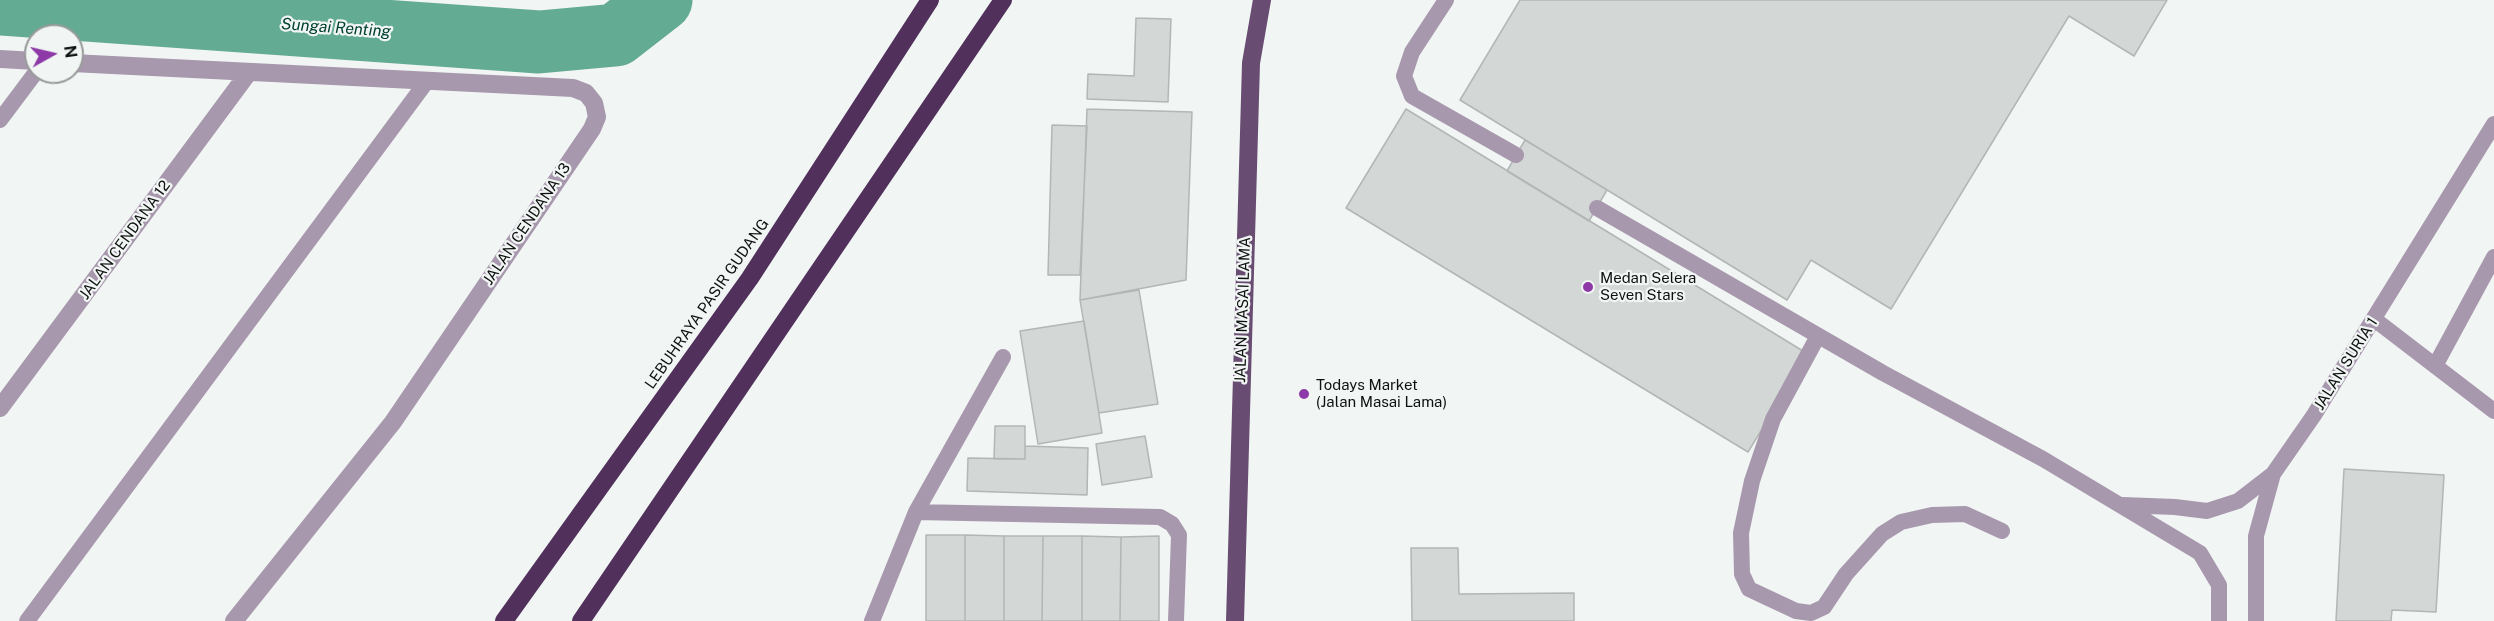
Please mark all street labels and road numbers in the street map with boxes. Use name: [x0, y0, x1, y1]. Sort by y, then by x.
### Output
street label: JALAN CENDANA 13: [479, 160, 575, 288]
street label: JALAN CENDANA 12: [76, 177, 174, 303]
street label: LEBUHRAYA PASIR GUDANG: [641, 215, 773, 393]
street label: JALAN MASAI LAMA: [1231, 237, 1255, 383]
street label: JALAN SURIA 1: [2310, 314, 2382, 414]

